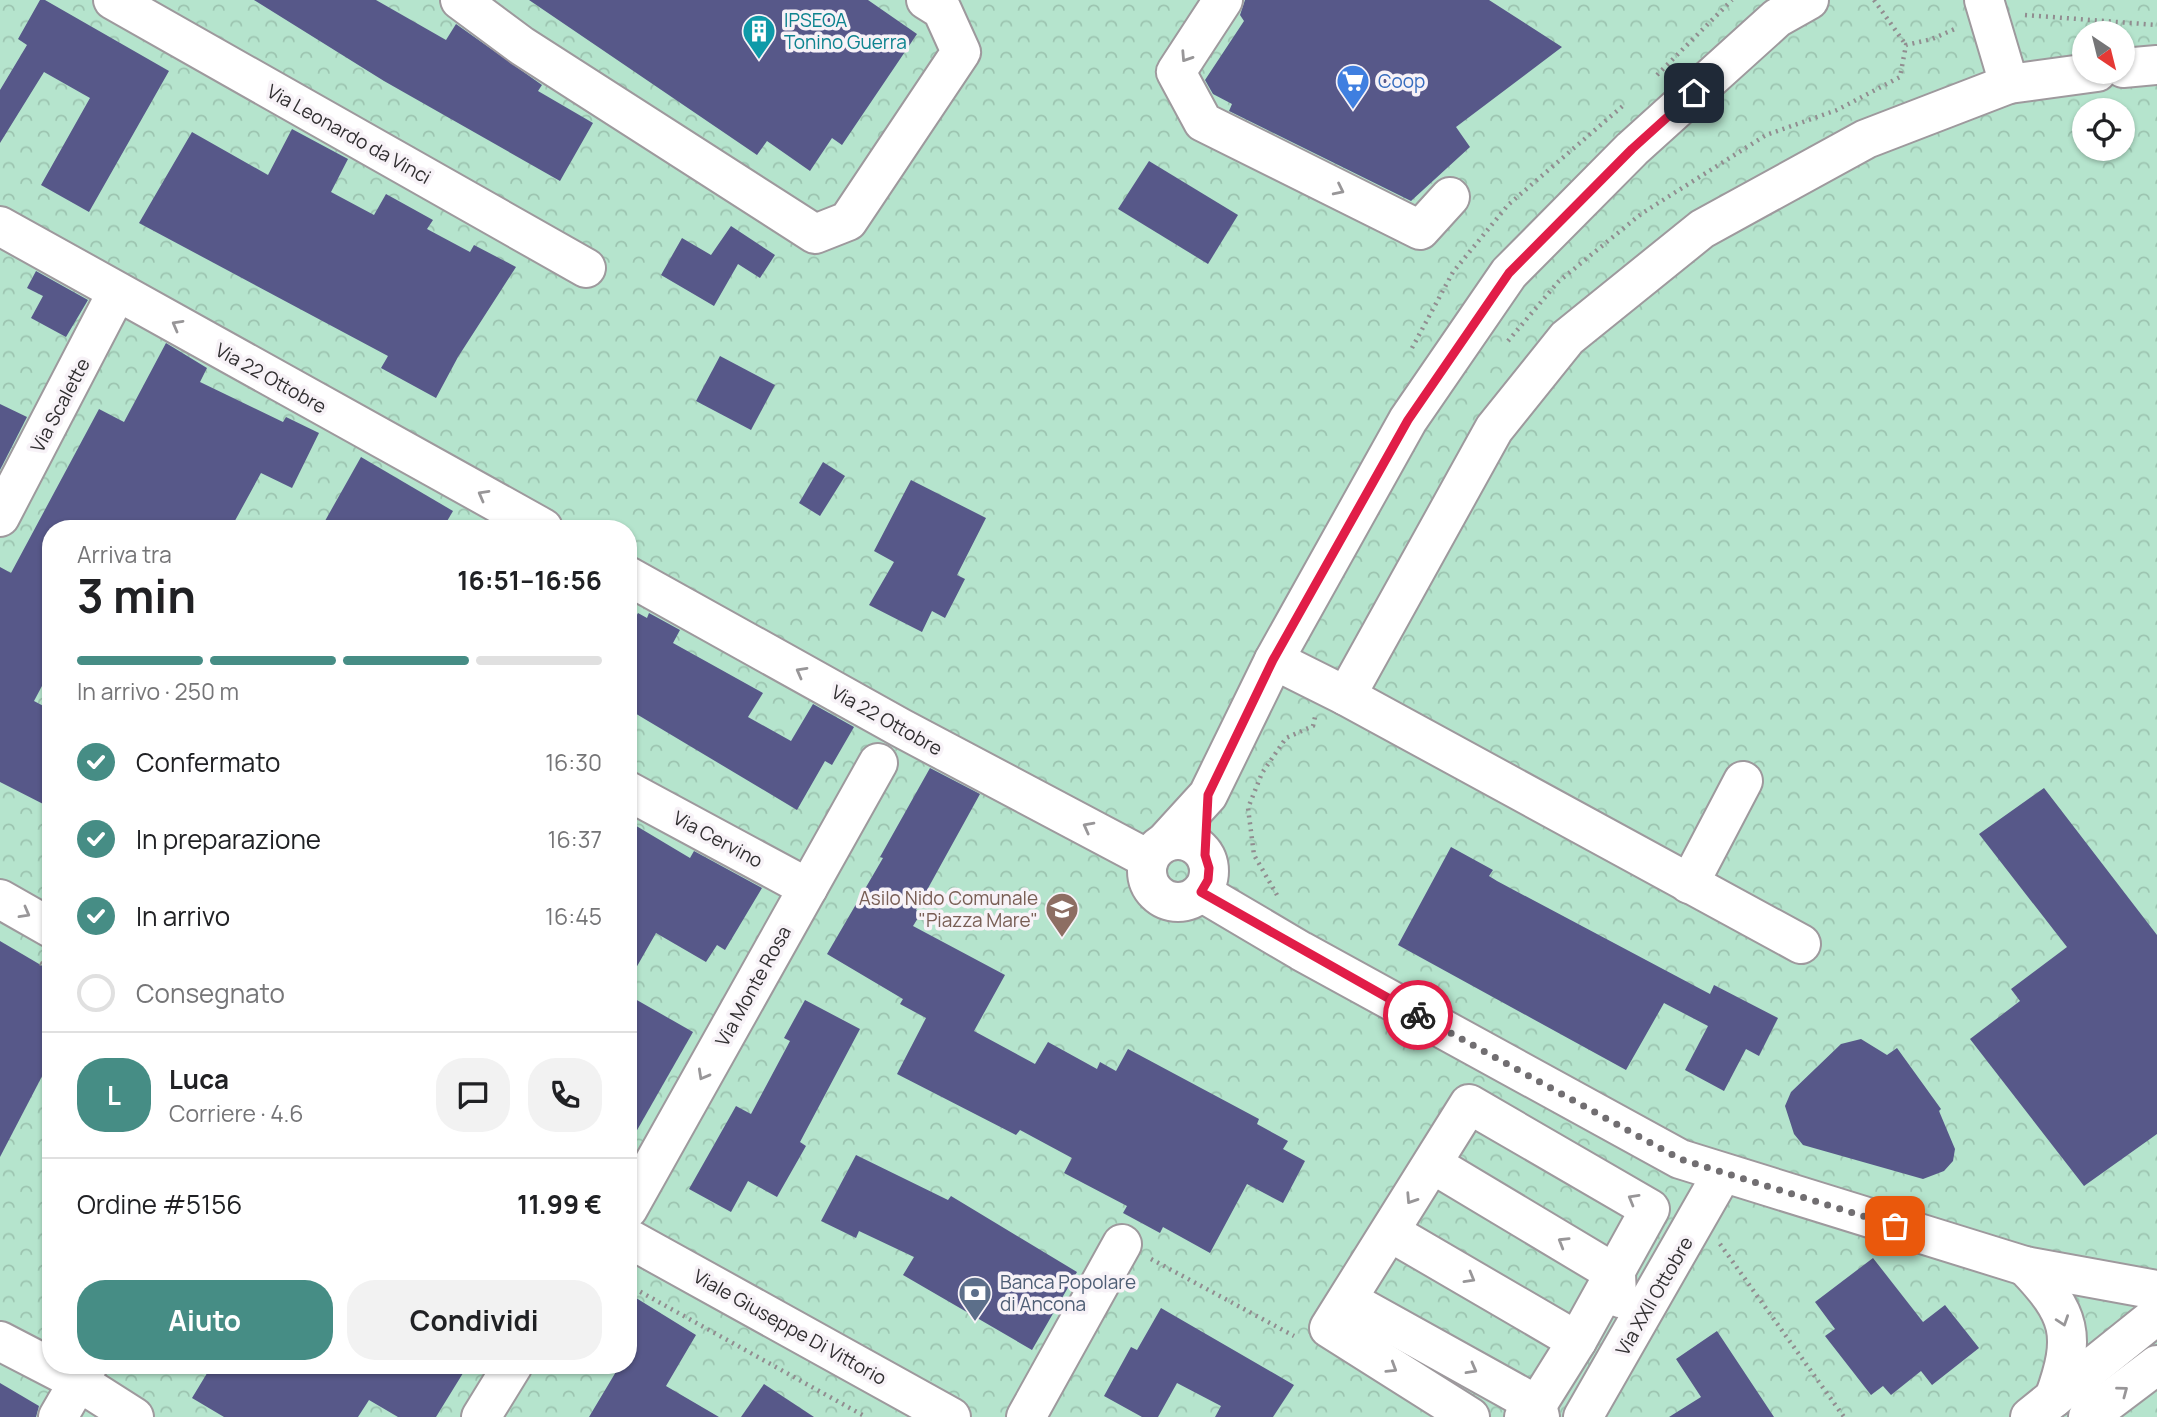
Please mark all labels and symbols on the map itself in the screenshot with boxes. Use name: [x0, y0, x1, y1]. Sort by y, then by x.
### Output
place label: IPSEOA Tonino Guerra: [784, 7, 907, 55]
building icon: IPSEOA Tonino Guerra: [740, 12, 778, 61]
north arrow: [2072, 21, 2135, 84]
one-way arrow: [1181, 49, 1194, 62]
supermarket icon: Coop: [1334, 62, 1372, 111]
pin: [1664, 63, 1724, 123]
place label: Coop: [1378, 68, 1425, 94]
street label: Via Leonardo da Vinci: [262, 78, 436, 190]
one-way arrow: [1332, 181, 1344, 195]
one-way arrow: [172, 320, 184, 333]
street label: Via 22 Ottobre: [211, 337, 331, 419]
street label: Via Scalette: [24, 353, 96, 457]
one-way arrow: [478, 490, 490, 503]
one-way arrow: [796, 667, 809, 681]
street label: Via 22 Ottobre: [827, 679, 947, 761]
street label: Via Cervino: [669, 805, 767, 873]
one-way arrow: [1083, 822, 1095, 835]
place label: Asilo Nido Comunale "Piazza Mare": [859, 885, 1038, 933]
school or university icon: Asilo Nido Comunale "Piazza Mare": [1043, 890, 1081, 939]
one-way arrow: [18, 905, 31, 918]
street label: Via Monte Rosa: [709, 921, 797, 1051]
courier: [1383, 980, 1453, 1050]
one-way arrow: [698, 1068, 711, 1081]
one-way arrow: [1407, 1192, 1420, 1205]
one-way arrow: [1628, 1194, 1640, 1207]
pin: [1865, 1196, 1925, 1256]
street label: Via XXII Ottobre: [1609, 1232, 1699, 1360]
one-way arrow: [1557, 1237, 1570, 1250]
street label: Viale Giuseppe Di Vittorio: [689, 1263, 891, 1391]
place label: Banca Popolare di Ancona: [1000, 1269, 1136, 1317]
one-way arrow: [1463, 1270, 1476, 1283]
bank icon: Banca Popolare di Ancona: [956, 1274, 994, 1323]
one-way arrow: [2055, 1315, 2069, 1327]
one-way arrow: [1384, 1359, 1397, 1372]
one-way arrow: [1464, 1361, 1477, 1374]
one-way arrow: [2115, 1386, 2127, 1399]

